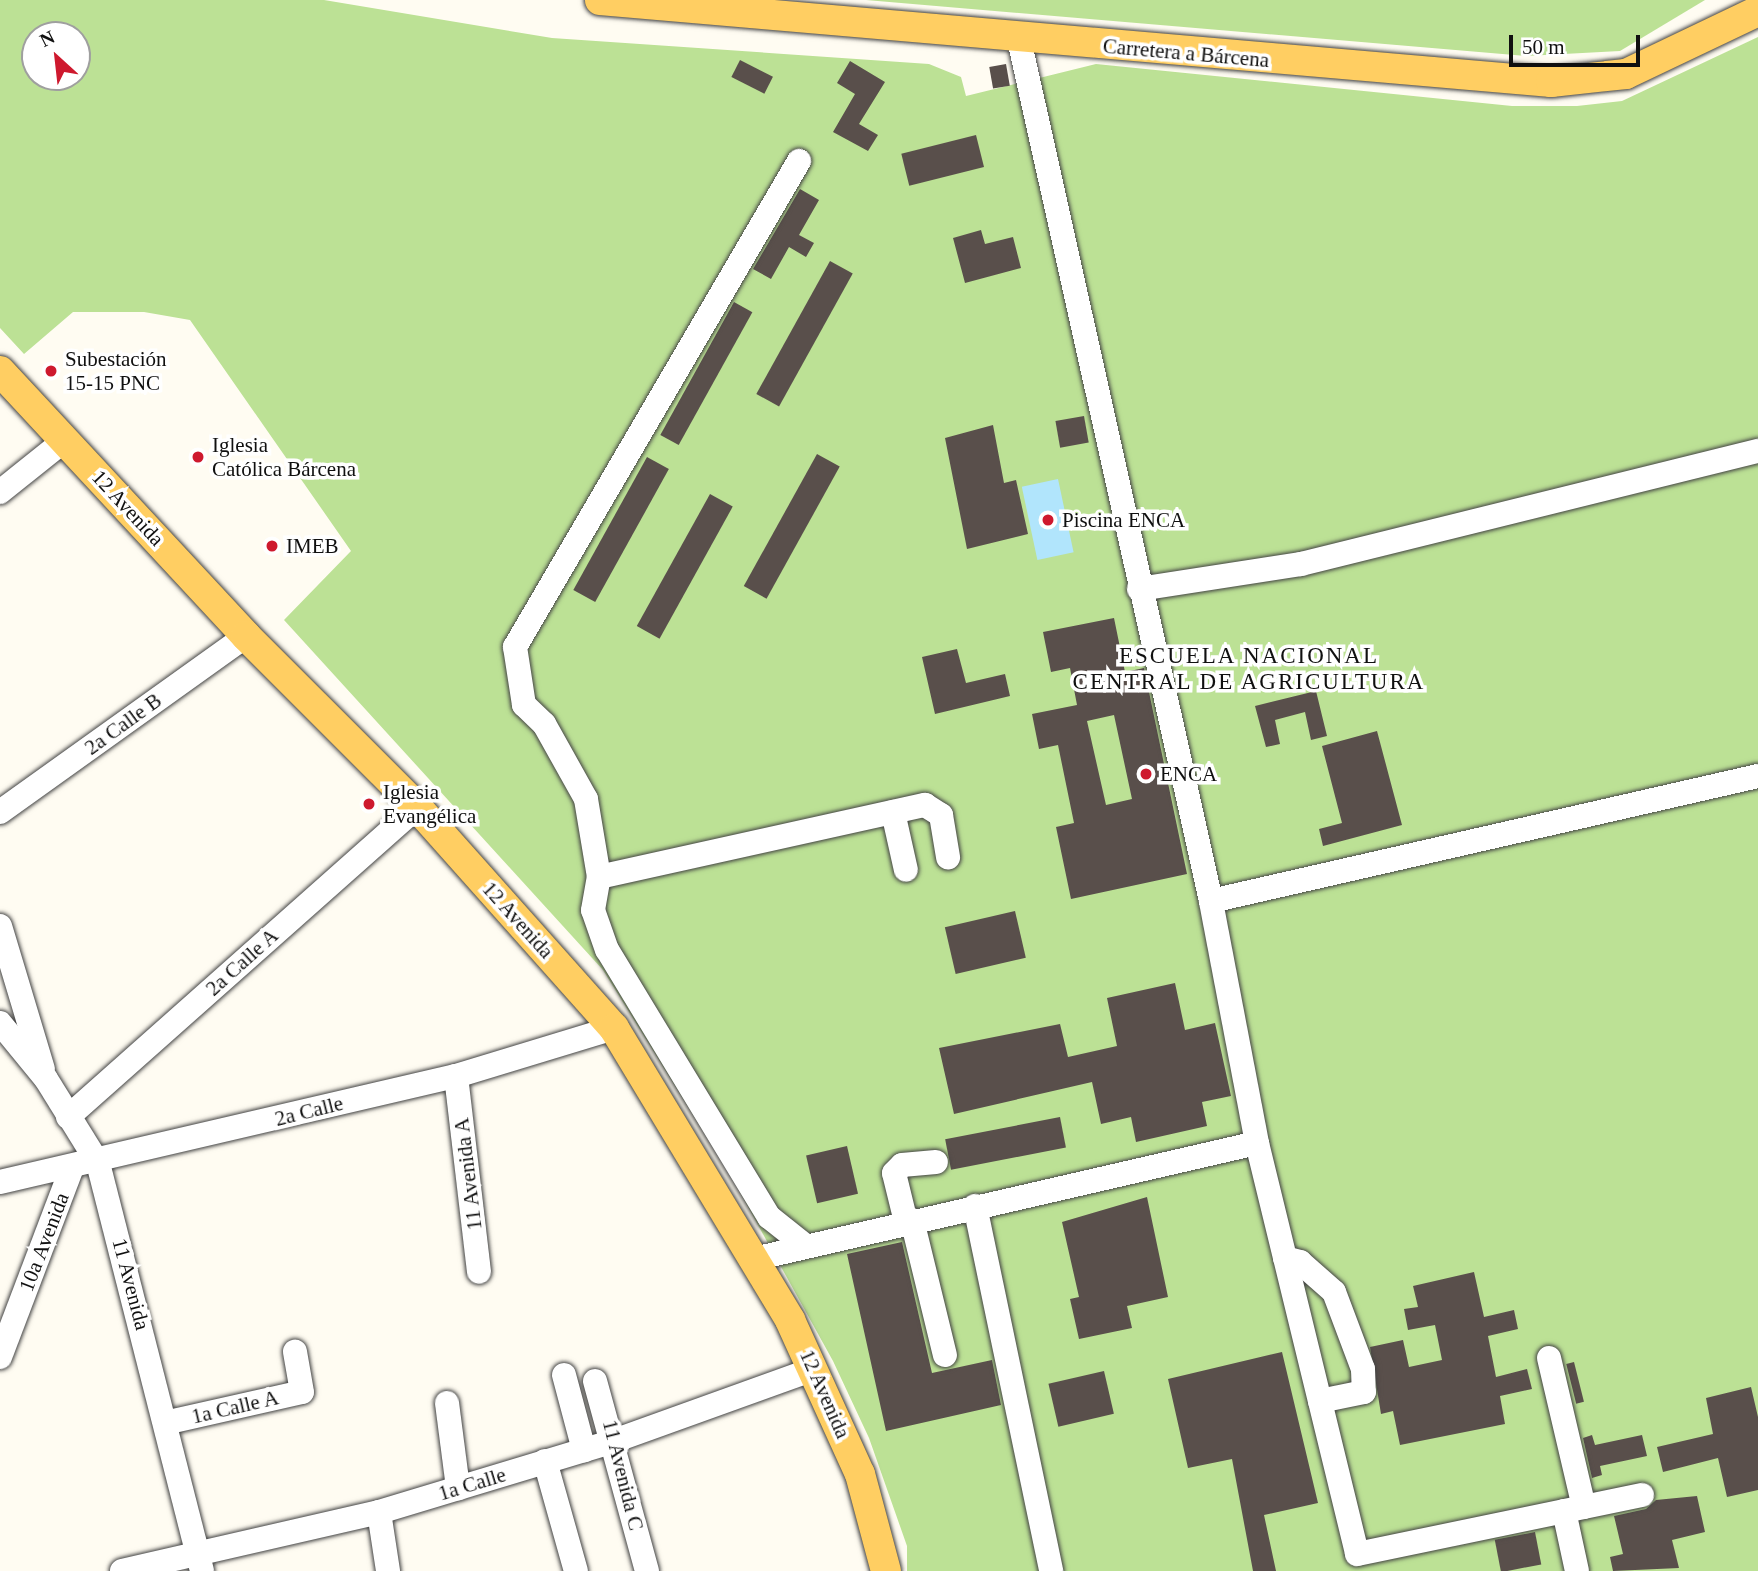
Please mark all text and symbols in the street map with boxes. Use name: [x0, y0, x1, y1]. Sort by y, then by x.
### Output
north arrow: [21, 21, 91, 91]
scale bar: [1513, 21, 1644, 65]
text: N: [36, 26, 58, 51]
street label: Carretera a Bárcena: [1102, 33, 1270, 73]
text: 50 m: [1522, 35, 1565, 59]
place label: Subestación 15-15 PNC: [65, 346, 166, 396]
marker: Subestación 15-15 PNC: [43, 363, 59, 379]
place label: Iglesia Católica Bárcena: [212, 432, 356, 482]
marker: Iglesia Católica Bárcena: [190, 449, 206, 465]
street label: 12 Avenida: [86, 464, 170, 552]
place label: Piscina ENCA: [1062, 507, 1185, 533]
marker: Piscina ENCA: [1040, 512, 1056, 528]
place label: IMEB: [286, 533, 338, 559]
marker: IMEB: [264, 538, 280, 554]
district label: ESCUELA NACIONAL CENTRAL DE AGRICULTURA: [1074, 642, 1424, 696]
street label: 2a Calle B: [80, 688, 166, 760]
place label: ENCA: [1160, 761, 1217, 787]
marker: ENCA: [1138, 766, 1154, 782]
place label: Iglesia Evangélica: [383, 779, 476, 829]
marker: Iglesia Evangélica: [361, 796, 377, 812]
street label: 12 Avenida: [477, 876, 559, 964]
street label: 2a Calle A: [200, 923, 284, 1001]
street label: 2a Calle: [272, 1090, 346, 1132]
street label: 11 Avenida A: [448, 1115, 488, 1233]
street label: 10a Avenida: [13, 1188, 75, 1296]
street label: 11 Avenida: [107, 1235, 155, 1333]
street label: 12 Avenida: [794, 1345, 856, 1443]
street label: 1a Calle A: [188, 1385, 282, 1429]
street label: 11 Avenida C: [597, 1416, 649, 1534]
street label: 1a Calle: [435, 1462, 509, 1506]

